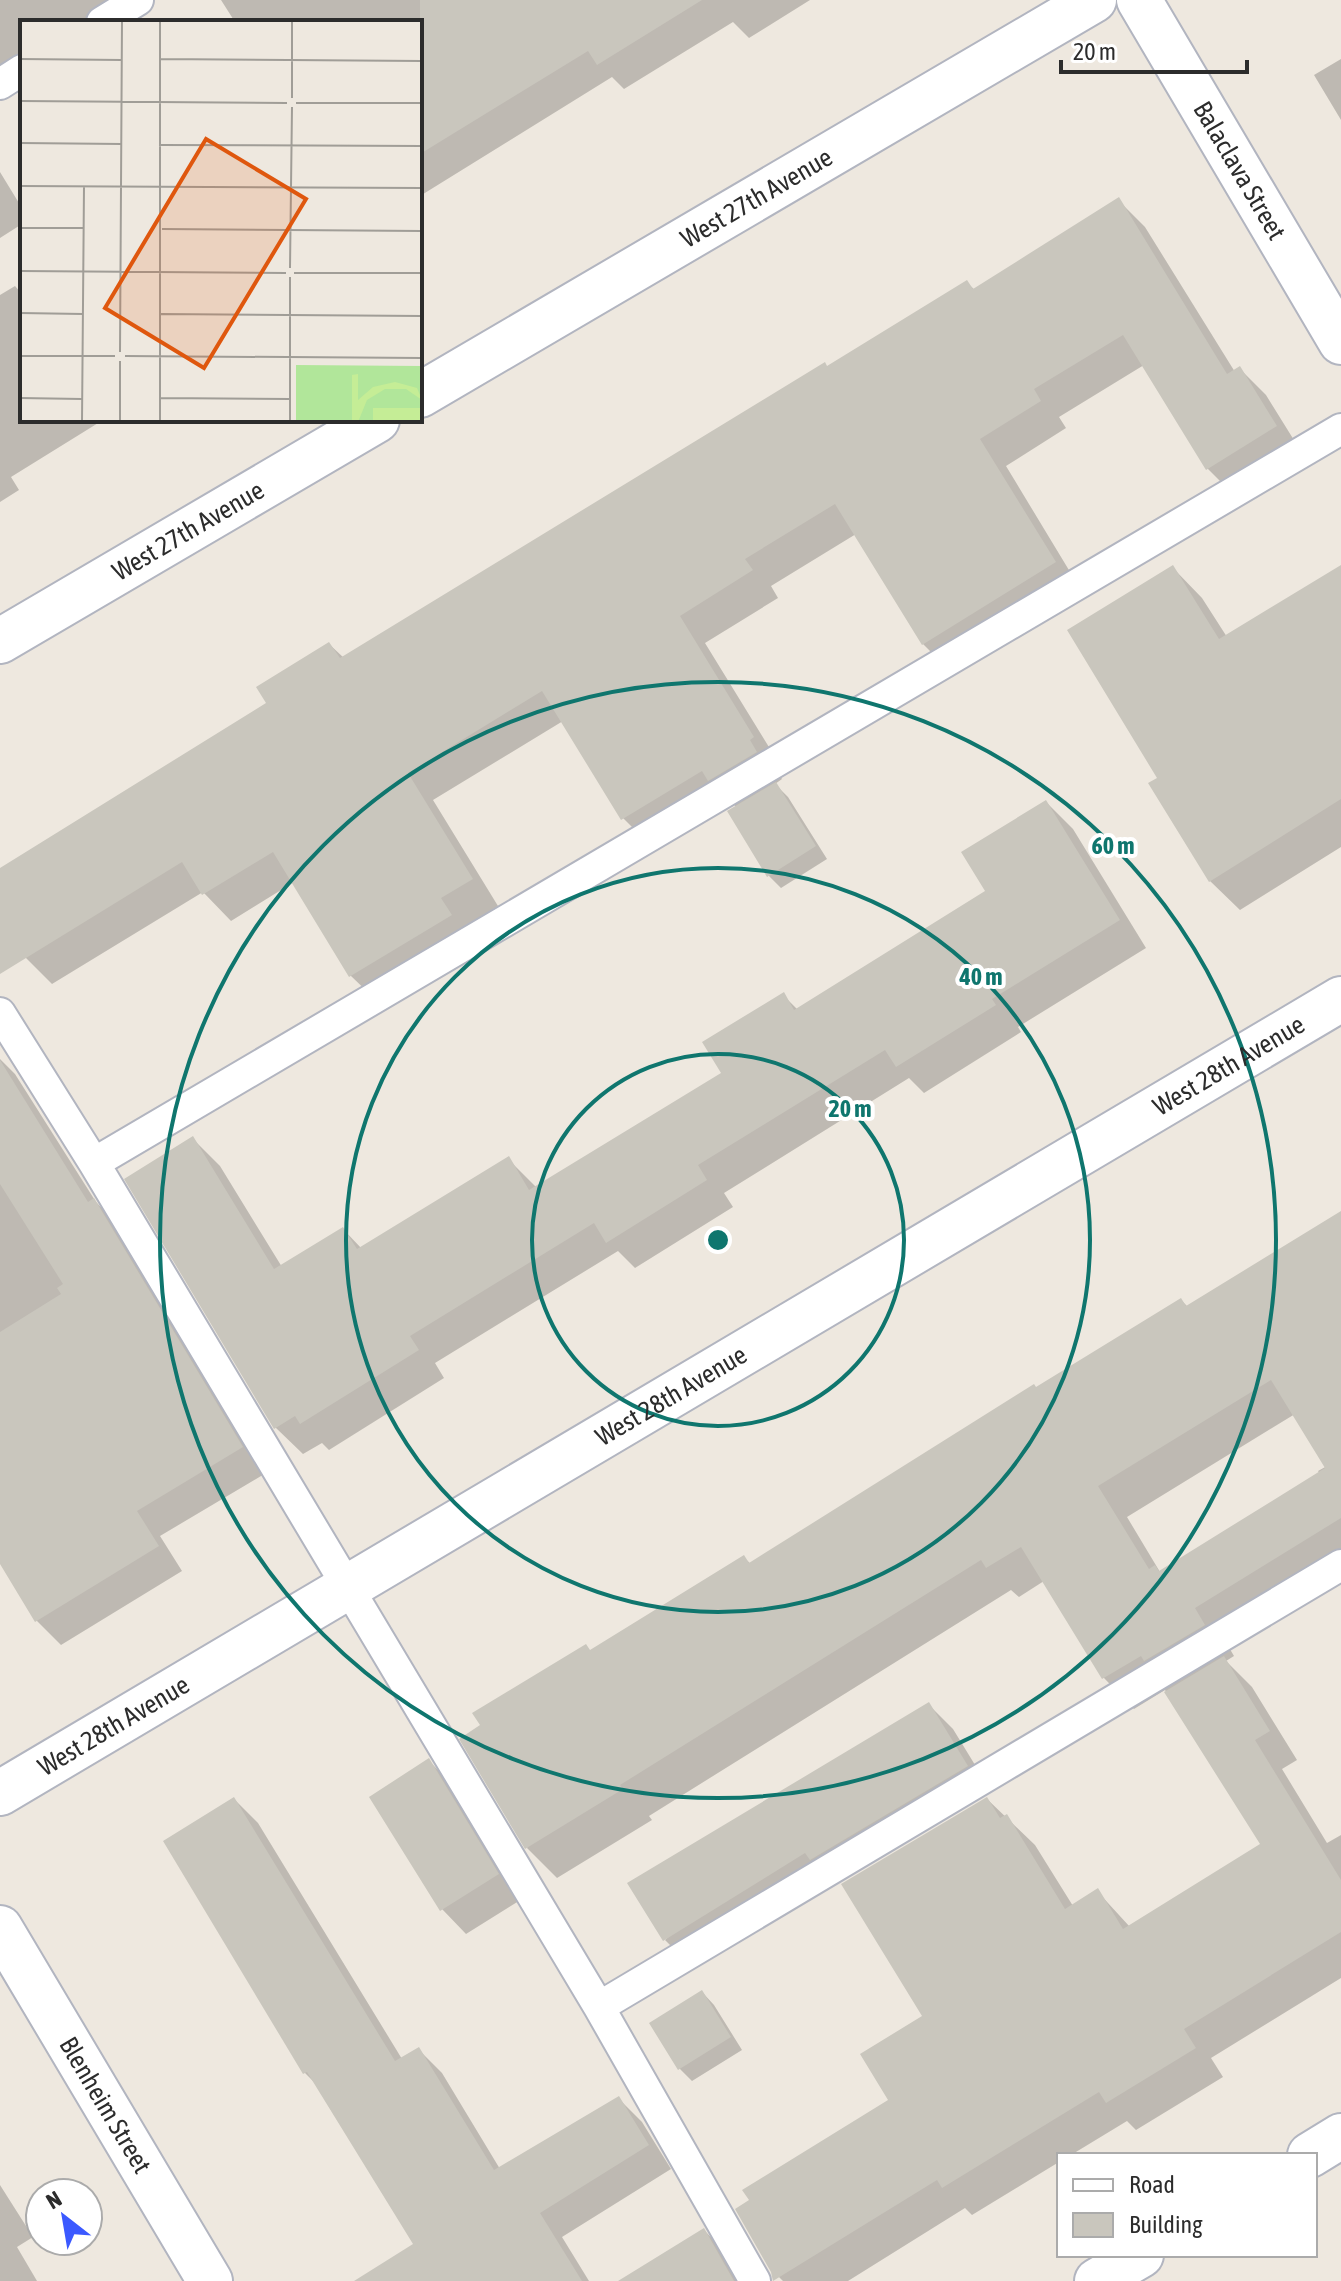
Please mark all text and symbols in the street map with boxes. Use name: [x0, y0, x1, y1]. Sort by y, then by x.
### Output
inset map: [20, 20, 422, 422]
scale bar: [1061, 24, 1247, 74]
text: 20 m: [1073, 38, 1116, 65]
street label: Balaclava Street: [1187, 96, 1292, 245]
street label: West 27th Avenue: [675, 142, 838, 254]
street label: West 27th Avenue: [107, 475, 269, 587]
text: 60 m: [1091, 832, 1135, 859]
text: 40 m: [958, 963, 1003, 990]
street label: West 28th Avenue: [1148, 1009, 1310, 1122]
text: 20 m: [828, 1095, 872, 1122]
centre of rings: [704, 1226, 732, 1254]
street label: West 28th Avenue: [590, 1339, 752, 1452]
street label: West 28th Avenue: [33, 1669, 195, 1782]
street label: Blenheim Street: [53, 2032, 157, 2179]
legend: [1057, 2153, 1317, 2257]
text: Road: [1129, 2171, 1175, 2198]
north arrow: [24, 2177, 104, 2257]
text: N: [41, 2185, 66, 2214]
text: Building: [1129, 2211, 1203, 2238]

